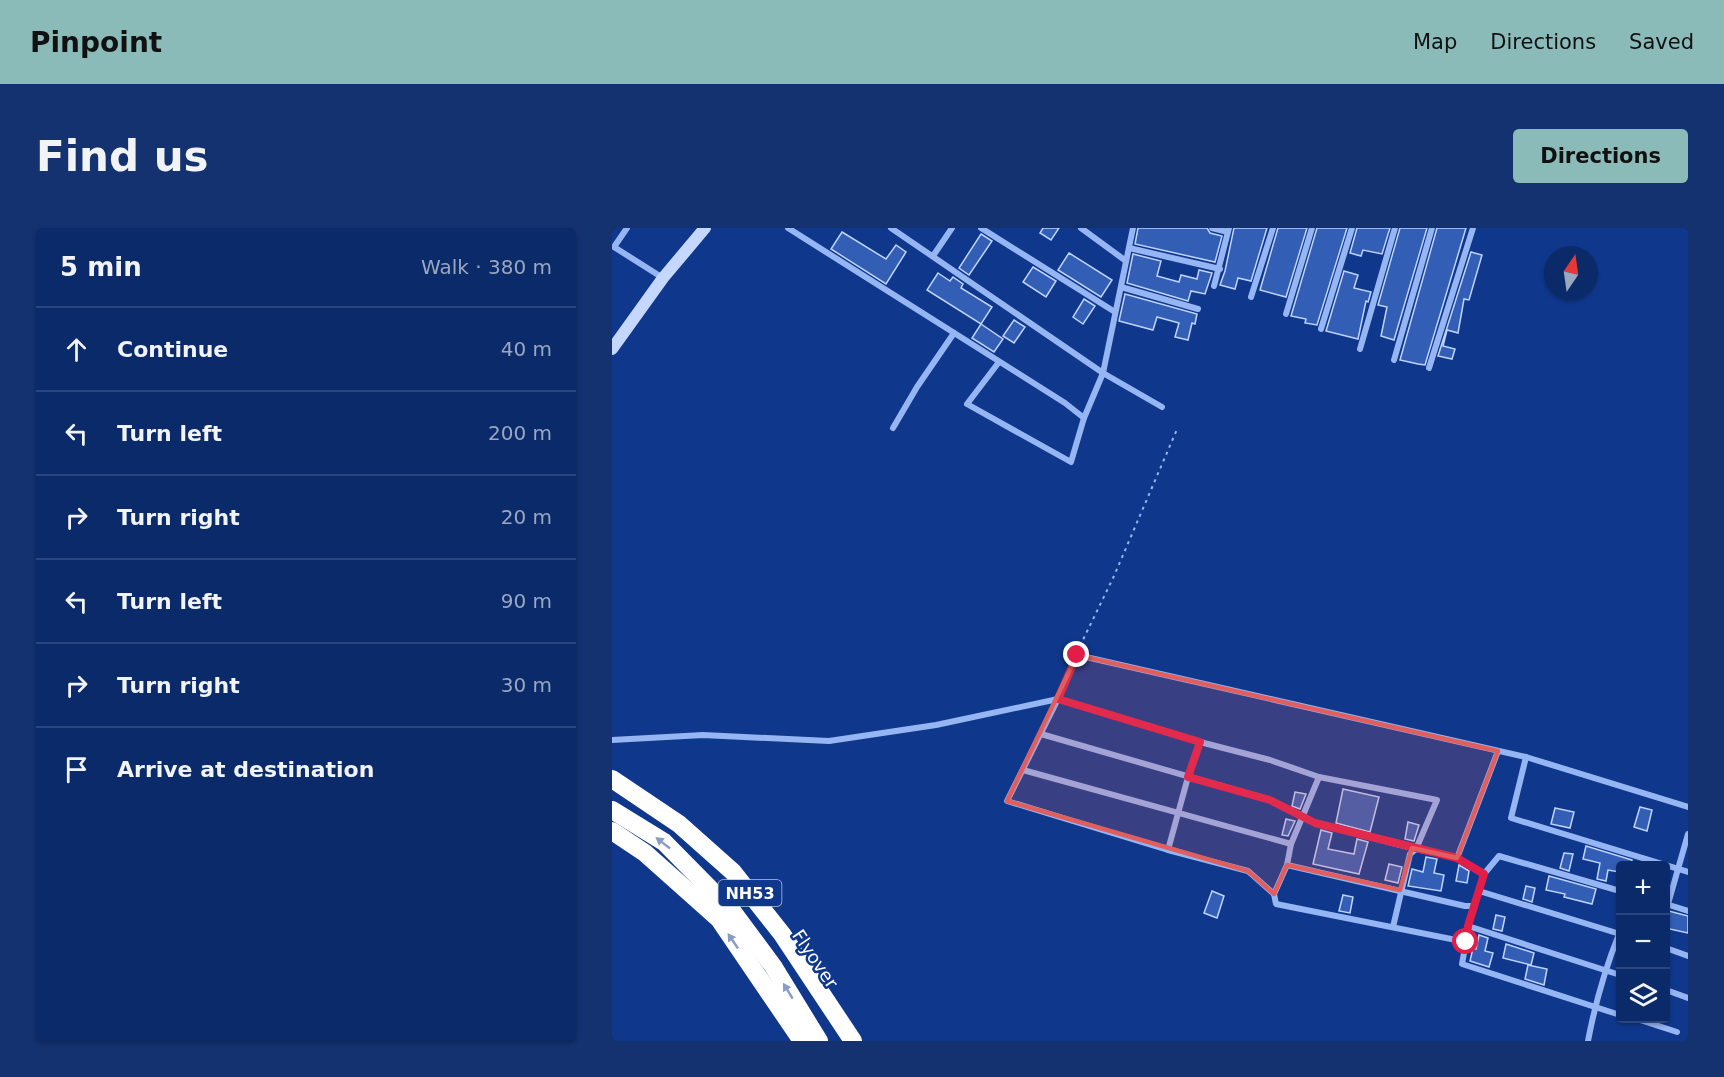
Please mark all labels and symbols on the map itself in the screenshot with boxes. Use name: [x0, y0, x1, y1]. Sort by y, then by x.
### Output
north arrow: [1544, 246, 1598, 300]
route end: [1063, 641, 1089, 667]
one-way arrow: [655, 837, 671, 850]
road number: NH53: [718, 880, 782, 906]
street label: Flyover: [788, 925, 843, 993]
route start: [1452, 928, 1478, 954]
one-way arrow: [727, 933, 739, 949]
one-way arrow: [783, 983, 794, 999]

